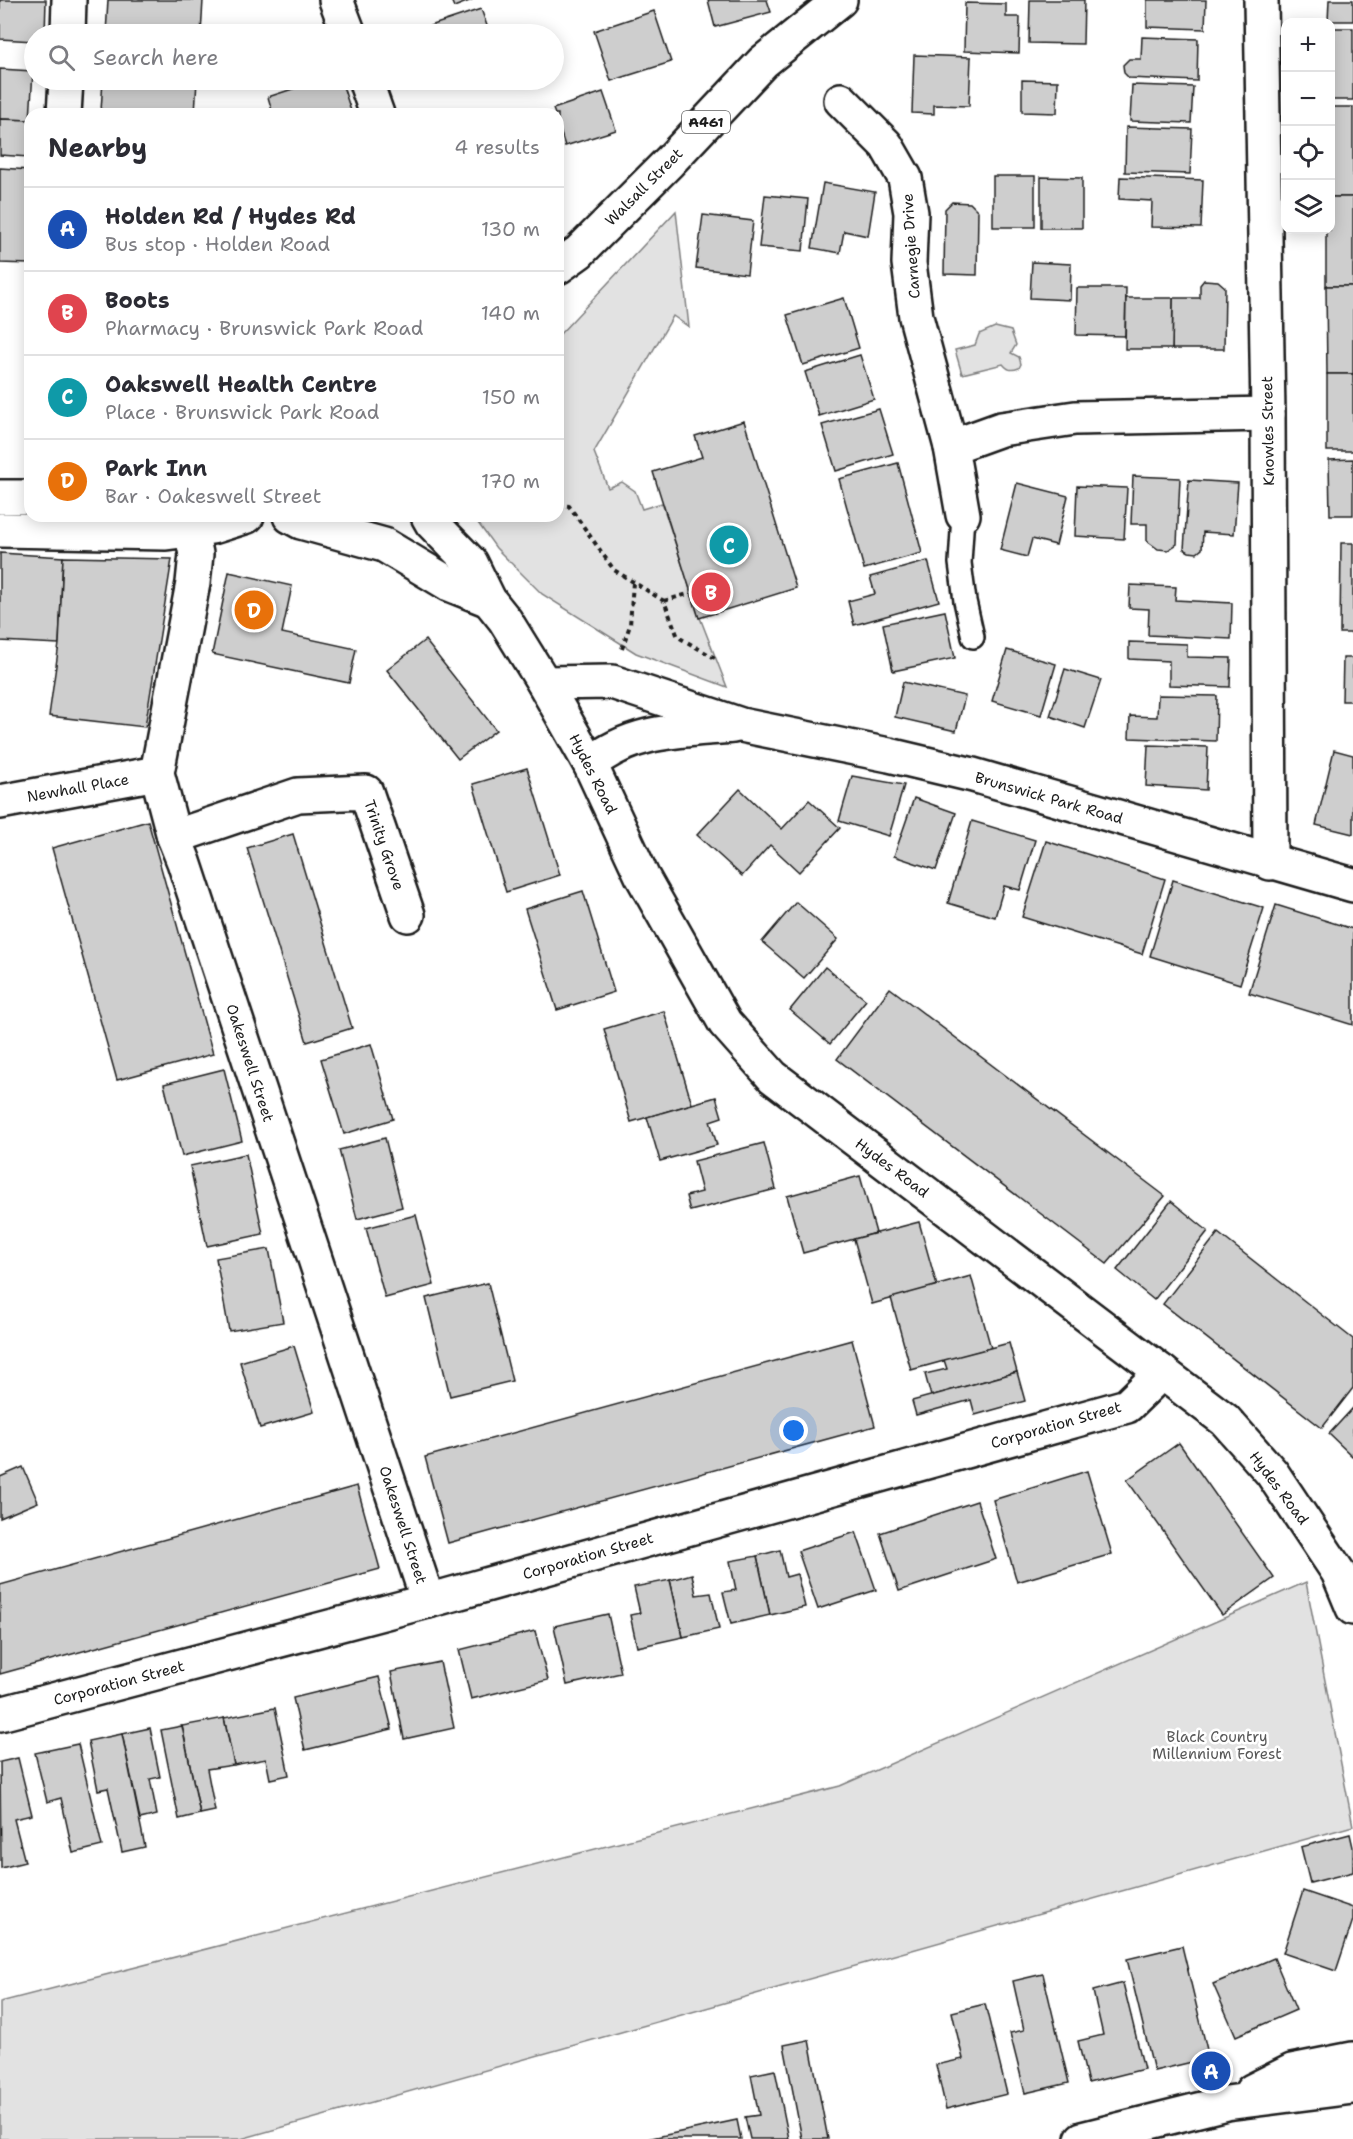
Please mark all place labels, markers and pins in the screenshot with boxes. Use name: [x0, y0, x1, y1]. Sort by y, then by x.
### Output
pin: C: [710, 522, 748, 568]
pin: B: [692, 570, 730, 614]
pin: D: [234, 588, 274, 632]
pin: A: [1192, 2048, 1230, 2094]

